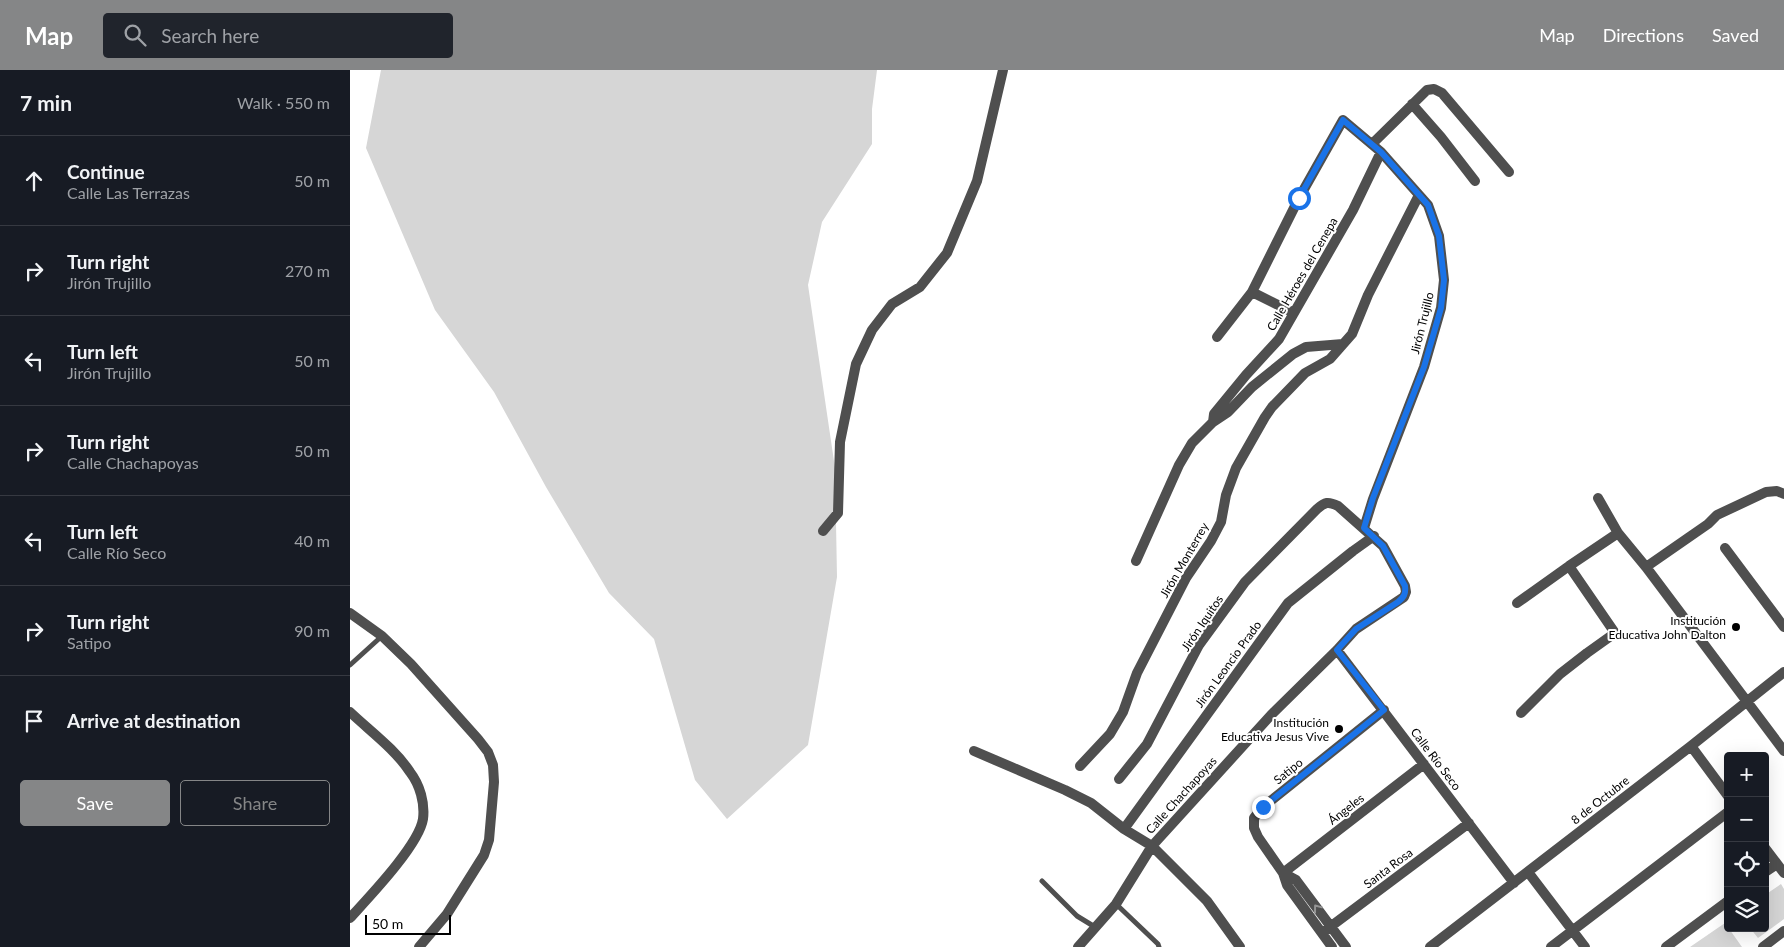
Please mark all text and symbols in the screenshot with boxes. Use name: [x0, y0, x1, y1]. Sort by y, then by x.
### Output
search box: [103, 13, 453, 58]
text: Map: [25, 21, 73, 50]
icon: search: [121, 21, 149, 49]
text: Search here: [161, 24, 259, 47]
text: Map: [1539, 24, 1575, 46]
text: Directions: [1603, 24, 1684, 46]
text: Saved: [1712, 24, 1759, 46]
text: 7 min: [20, 90, 72, 115]
text: Walk · 550 m: [237, 93, 330, 112]
text: Continue: [67, 160, 145, 183]
icon: ahead: [20, 167, 48, 195]
text: 50 m: [294, 171, 330, 190]
text: Calle Las Terrazas: [67, 183, 190, 202]
route start: [1288, 187, 1311, 210]
street label: Calle Héroes del Cenepa: [1263, 214, 1341, 334]
text: Turn right: [67, 250, 149, 273]
icon: right: [20, 257, 48, 285]
text: 270 m: [285, 261, 330, 280]
text: Jirón Trujillo: [67, 273, 151, 292]
street label: Jirón Trujillo: [1407, 290, 1437, 356]
text: Turn left: [67, 340, 138, 363]
icon: left: [20, 347, 48, 375]
text: 50 m: [294, 351, 330, 370]
text: Jirón Trujillo: [67, 363, 151, 382]
text: Turn right: [67, 430, 149, 453]
icon: right: [20, 437, 48, 465]
text: 50 m: [294, 441, 330, 460]
text: Calle Chachapoyas: [67, 453, 199, 472]
street label: Jirón Monterrey: [1156, 519, 1212, 600]
text: Turn left: [67, 520, 138, 543]
icon: left: [20, 527, 48, 555]
text: 40 m: [294, 531, 330, 550]
text: Calle Río Seco: [67, 543, 166, 562]
street label: Jirón Iquitos: [1178, 592, 1226, 654]
text: Turn right: [67, 610, 149, 633]
place label: Institución Educativa John Dalton: [1608, 613, 1726, 642]
icon: right: [20, 617, 48, 645]
street label: Jirón Leoncio Prado: [1192, 618, 1265, 710]
text: 90 m: [294, 621, 330, 640]
marker: Institución Educativa John Dalton: [1730, 621, 1742, 633]
text: Satipo: [67, 633, 111, 652]
icon: arrive: [20, 707, 48, 735]
text: Arrive at destination: [67, 709, 240, 732]
place label: Institución Educativa Jesus Vive: [1221, 715, 1329, 744]
marker: Institución Educativa Jesus Vive: [1333, 723, 1345, 735]
street label: Calle Río Seco: [1408, 725, 1465, 793]
map controls: [1724, 752, 1769, 932]
button: +: [1724, 752, 1769, 797]
street label: Calle Chachapoyas: [1142, 753, 1220, 837]
street label: Satipo: [1270, 755, 1306, 787]
street label: 8 de Octubre: [1568, 773, 1632, 827]
button: Save: [20, 780, 170, 826]
button: Share: [180, 780, 330, 826]
street label: Ángeles: [1325, 790, 1367, 828]
route end: [1252, 796, 1275, 819]
button: −: [1724, 797, 1769, 842]
button: locate: [1724, 842, 1769, 887]
street label: Santa Rosa: [1361, 845, 1415, 891]
button: layers: [1724, 887, 1769, 932]
one-way arrow: [1314, 904, 1323, 914]
scale bar: [365, 912, 451, 935]
text: 50 m: [372, 915, 403, 932]

